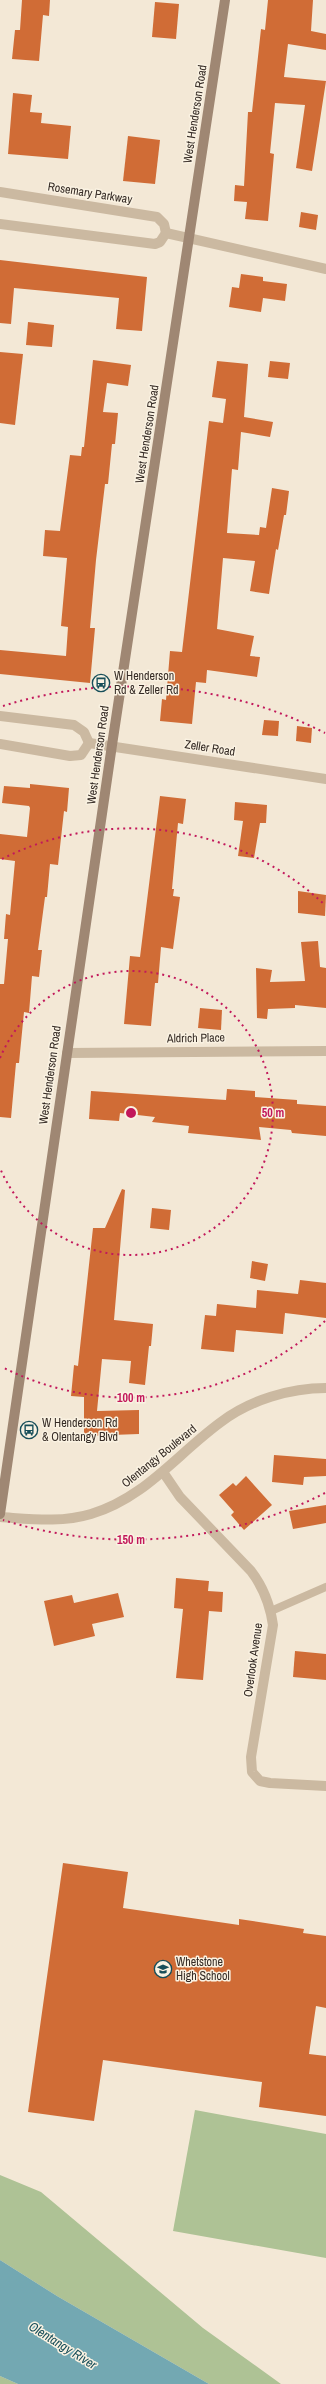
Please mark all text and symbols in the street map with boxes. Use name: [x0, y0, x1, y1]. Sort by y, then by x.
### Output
street label: West Henderson Road: [179, 64, 211, 164]
street label: Rosemary Parkway: [47, 178, 133, 208]
street label: West Henderson Road: [131, 384, 163, 484]
place label: W Henderson Rd & Zeller Rd: [114, 668, 179, 698]
bus stop icon: W Henderson Rd & Zeller Rd: [91, 673, 111, 693]
street label: West Henderson Road: [83, 705, 113, 805]
street label: Zeller Road: [184, 736, 236, 760]
street label: West Henderson Road: [35, 1025, 65, 1125]
street label: Aldrich Place: [166, 1029, 225, 1047]
text: 50 m: [262, 1105, 284, 1121]
centre of rings: [124, 1106, 138, 1120]
text: 100 m: [117, 1390, 145, 1406]
place label: W Henderson Rd & Olentangy Blvd: [42, 1415, 118, 1445]
bus stop icon: W Henderson Rd & Olentangy Blvd: [19, 1420, 39, 1440]
street label: Olentangy Boulevard: [118, 1421, 200, 1491]
text: 150 m: [117, 1532, 145, 1548]
street label: Overlook Avenue: [240, 1622, 266, 1698]
place label: Whetstone High School: [176, 1954, 230, 1984]
school or university icon: Whetstone High School: [153, 1959, 173, 1979]
water label: Olentangy River: [26, 2318, 100, 2373]

